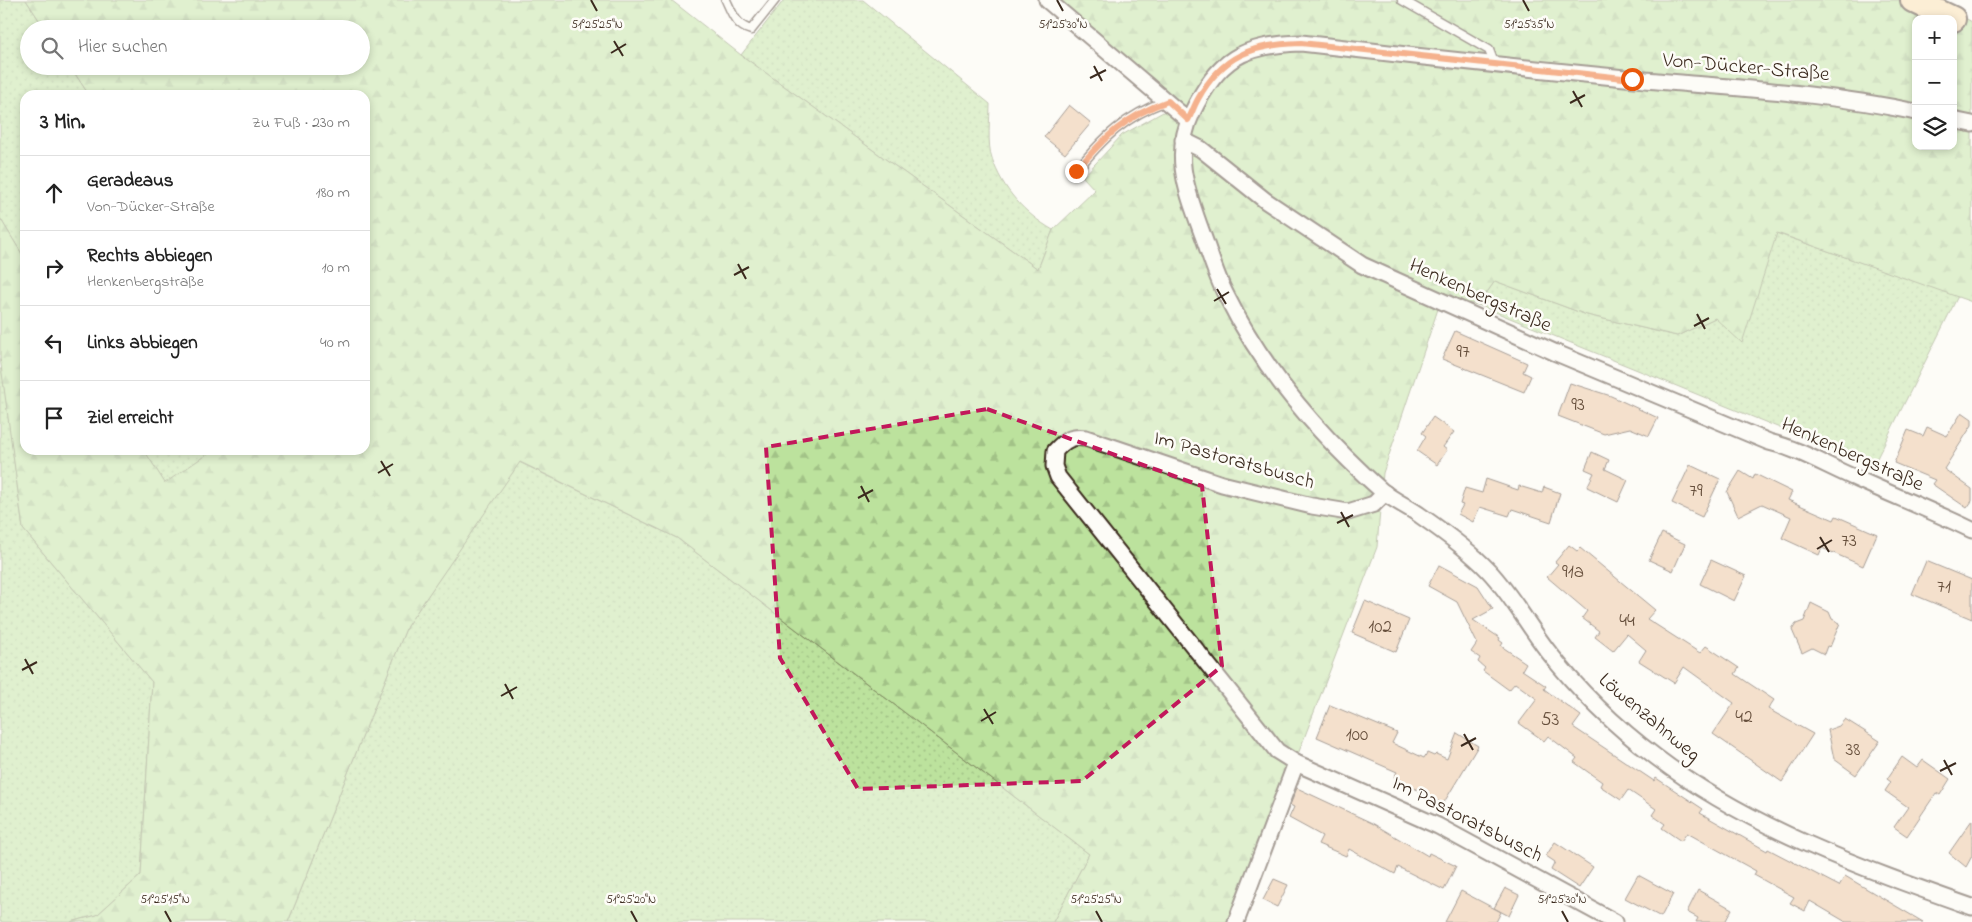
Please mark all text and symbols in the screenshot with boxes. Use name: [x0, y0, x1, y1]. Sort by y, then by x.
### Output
map controls: [1912, 15, 1957, 150]
button: +: [1912, 15, 1957, 60]
text: 51°25'25"N: [571, 16, 623, 34]
text: 51°25'30"N: [1038, 16, 1088, 34]
text: 51°25'35"N: [1504, 16, 1554, 34]
search box: [20, 20, 370, 75]
icon: search: [38, 34, 66, 62]
text: Hier suchen: [78, 34, 167, 61]
street label: Von-Dücker-Straße: [1660, 46, 1831, 90]
button: −: [1912, 60, 1957, 105]
route start: [1621, 68, 1644, 91]
button: layers: [1912, 105, 1957, 150]
text: 3 Min.: [40, 108, 85, 138]
text: Zu Fuß · 230 m: [252, 111, 350, 135]
route end: [1065, 160, 1088, 183]
text: Geradeaus: [87, 168, 174, 195]
icon: ahead: [40, 179, 68, 207]
text: 180 m: [316, 181, 350, 205]
text: Von-Dücker-Straße: [87, 195, 215, 219]
text: Rechts abbiegen: [87, 243, 212, 270]
street label: Henkenbergstraße: [1403, 251, 1557, 343]
icon: right: [40, 254, 68, 282]
text: 10 m: [322, 256, 350, 280]
text: Henkenbergstraße: [87, 270, 204, 294]
icon: left: [40, 329, 68, 357]
text: Links abbiegen: [87, 330, 198, 357]
text: 40 m: [320, 331, 350, 355]
house number: 97: [1456, 339, 1470, 366]
house number: 93: [1571, 392, 1585, 419]
icon: arrive: [40, 404, 68, 432]
text: Ziel erreicht: [87, 405, 174, 432]
street label: Henkenbergstraße: [1775, 410, 1929, 502]
street label: Im Pastoratsbusch: [1150, 424, 1318, 498]
house number: 79: [1689, 478, 1703, 505]
house number: 73: [1841, 528, 1857, 555]
house number: 91a: [1562, 559, 1584, 586]
house number: 71: [1937, 574, 1951, 601]
house number: 44: [1619, 608, 1635, 635]
house number: 102: [1368, 614, 1392, 641]
street label: Löwenzahnweg: [1590, 666, 1707, 771]
house number: 42: [1735, 704, 1753, 731]
house number: 53: [1541, 707, 1560, 734]
house number: 100: [1346, 722, 1368, 749]
house number: 38: [1846, 737, 1860, 764]
street label: Im Pastoratsbusch: [1386, 769, 1548, 871]
text: 51°25'15"N: [140, 891, 190, 909]
text: 51°25'20"N: [606, 891, 656, 909]
text: 51°25'25"N: [1070, 891, 1122, 909]
text: 51°25'30"N: [1537, 891, 1587, 909]

